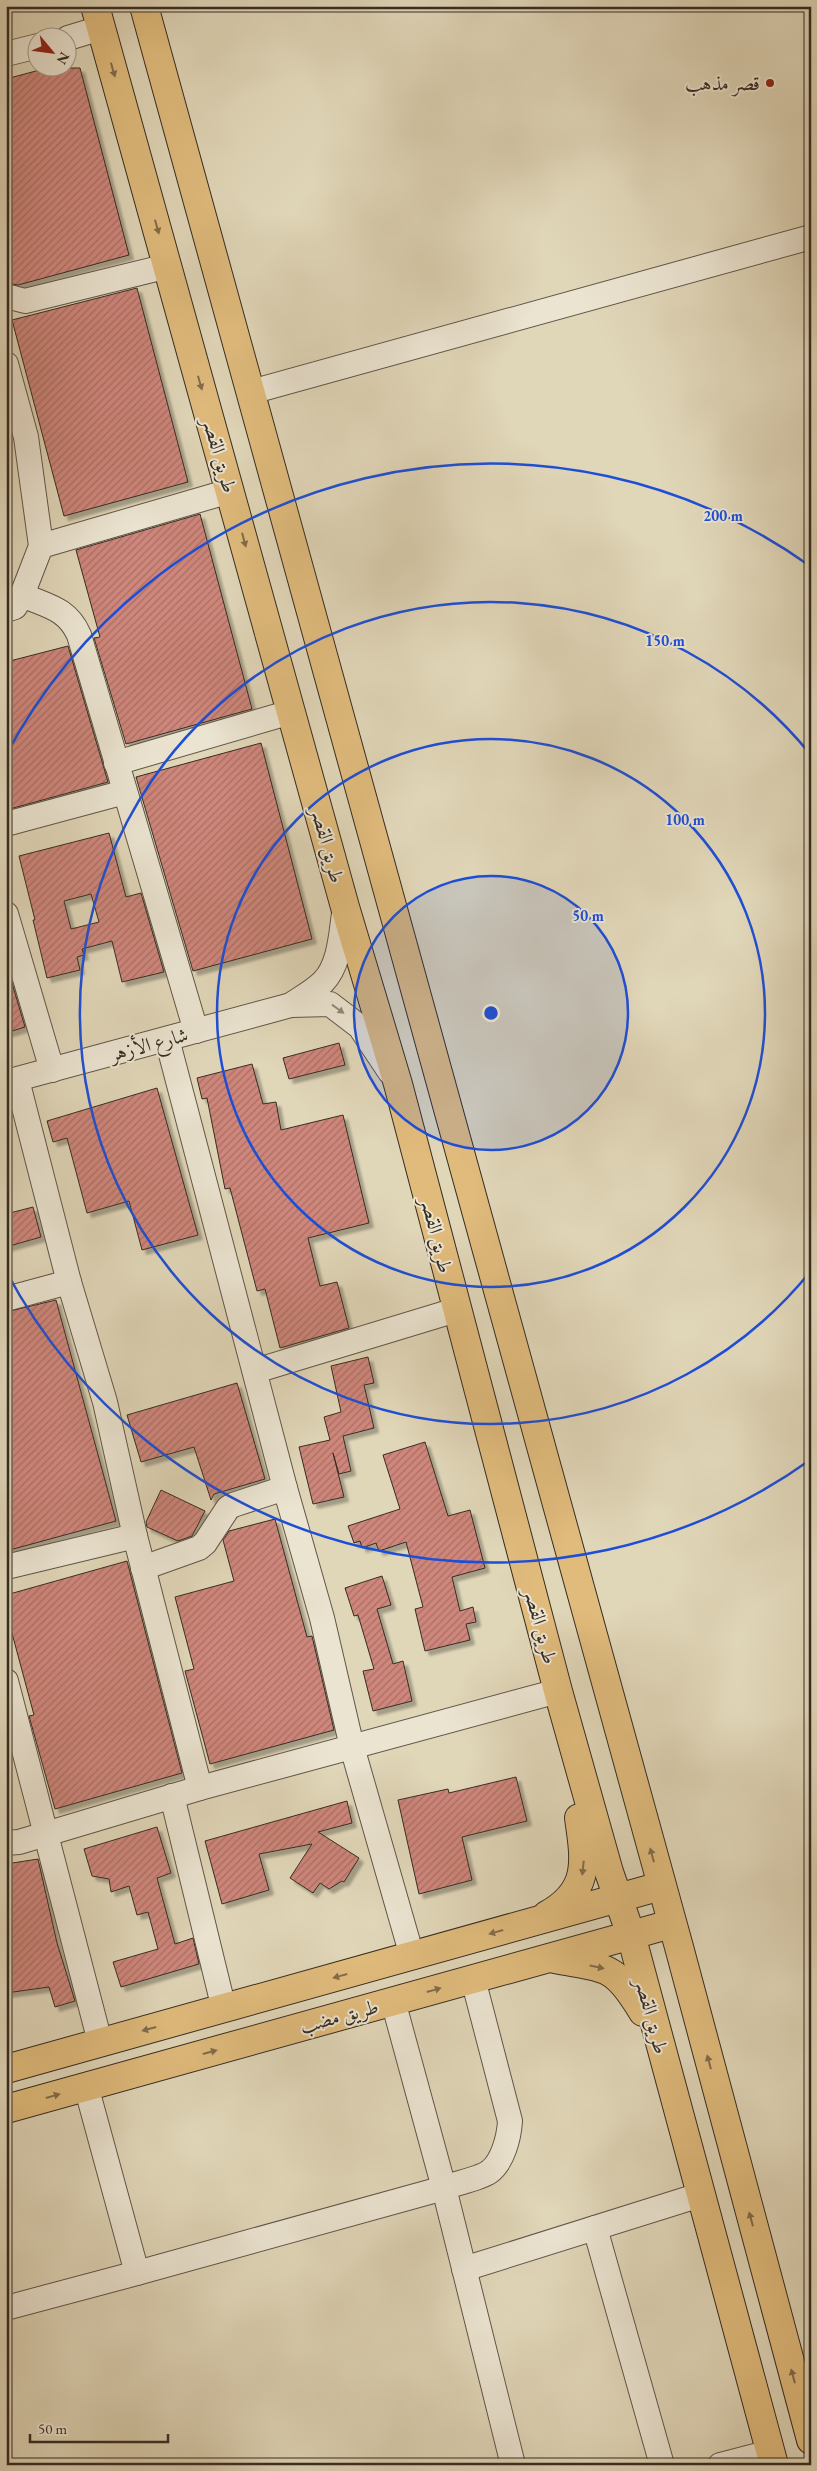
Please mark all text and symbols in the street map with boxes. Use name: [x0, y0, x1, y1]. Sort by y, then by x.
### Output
north arrow: [28, 28, 78, 78]
text: N: [52, 49, 74, 68]
one-way arrow: [109, 63, 117, 78]
place label: قصر مذهب: [685, 70, 760, 97]
marker: قصر مذهب: [764, 77, 776, 89]
one-way arrow: [153, 219, 161, 234]
one-way arrow: [196, 376, 204, 391]
street label: طريق القصر: [195, 412, 243, 496]
text: 200 m: [703, 506, 743, 525]
one-way arrow: [240, 532, 248, 547]
text: 150 m: [645, 631, 685, 650]
street label: طريق القصر: [304, 802, 351, 886]
text: 100 m: [665, 810, 705, 829]
text: 50 m: [572, 906, 604, 925]
one-way arrow: [331, 1004, 345, 1014]
centre of rings: [482, 1004, 500, 1022]
street label: شارع الأزهر: [105, 1019, 192, 1072]
street label: طريق القصر: [414, 1192, 459, 1276]
street label: طريق القصر: [517, 1583, 564, 1667]
one-way arrow: [648, 1847, 656, 1862]
one-way arrow: [579, 1860, 587, 1876]
one-way arrow: [489, 1929, 504, 1937]
one-way arrow: [589, 1963, 604, 1971]
one-way arrow: [332, 1972, 347, 1980]
street label: طريق القصر: [628, 1973, 675, 2057]
one-way arrow: [426, 1986, 441, 1994]
street label: طريق مضب: [297, 1993, 381, 2040]
one-way arrow: [142, 2025, 157, 2033]
one-way arrow: [202, 2048, 217, 2056]
one-way arrow: [705, 2054, 713, 2069]
one-way arrow: [46, 2091, 61, 2099]
one-way arrow: [746, 2211, 754, 2226]
one-way arrow: [789, 2368, 797, 2383]
scale bar: [30, 2411, 168, 2443]
text: 50 m: [38, 2419, 67, 2438]

